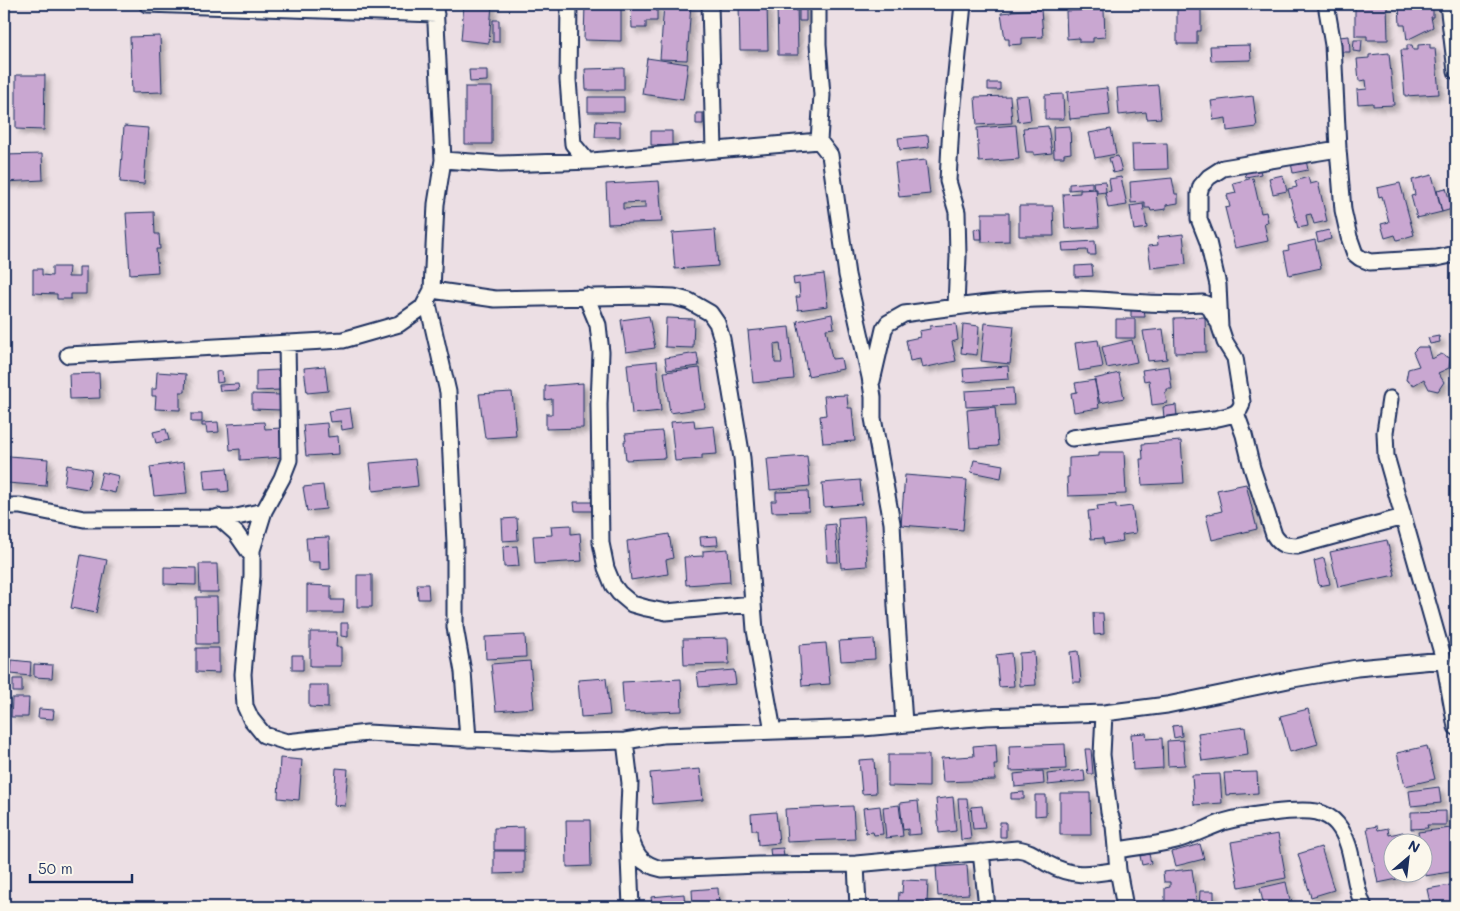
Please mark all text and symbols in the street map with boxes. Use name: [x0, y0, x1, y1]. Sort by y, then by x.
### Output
north arrow: [1382, 834, 1432, 884]
text: N: [1405, 835, 1423, 857]
scale bar: [30, 851, 132, 883]
text: 50 m: [38, 858, 73, 878]

